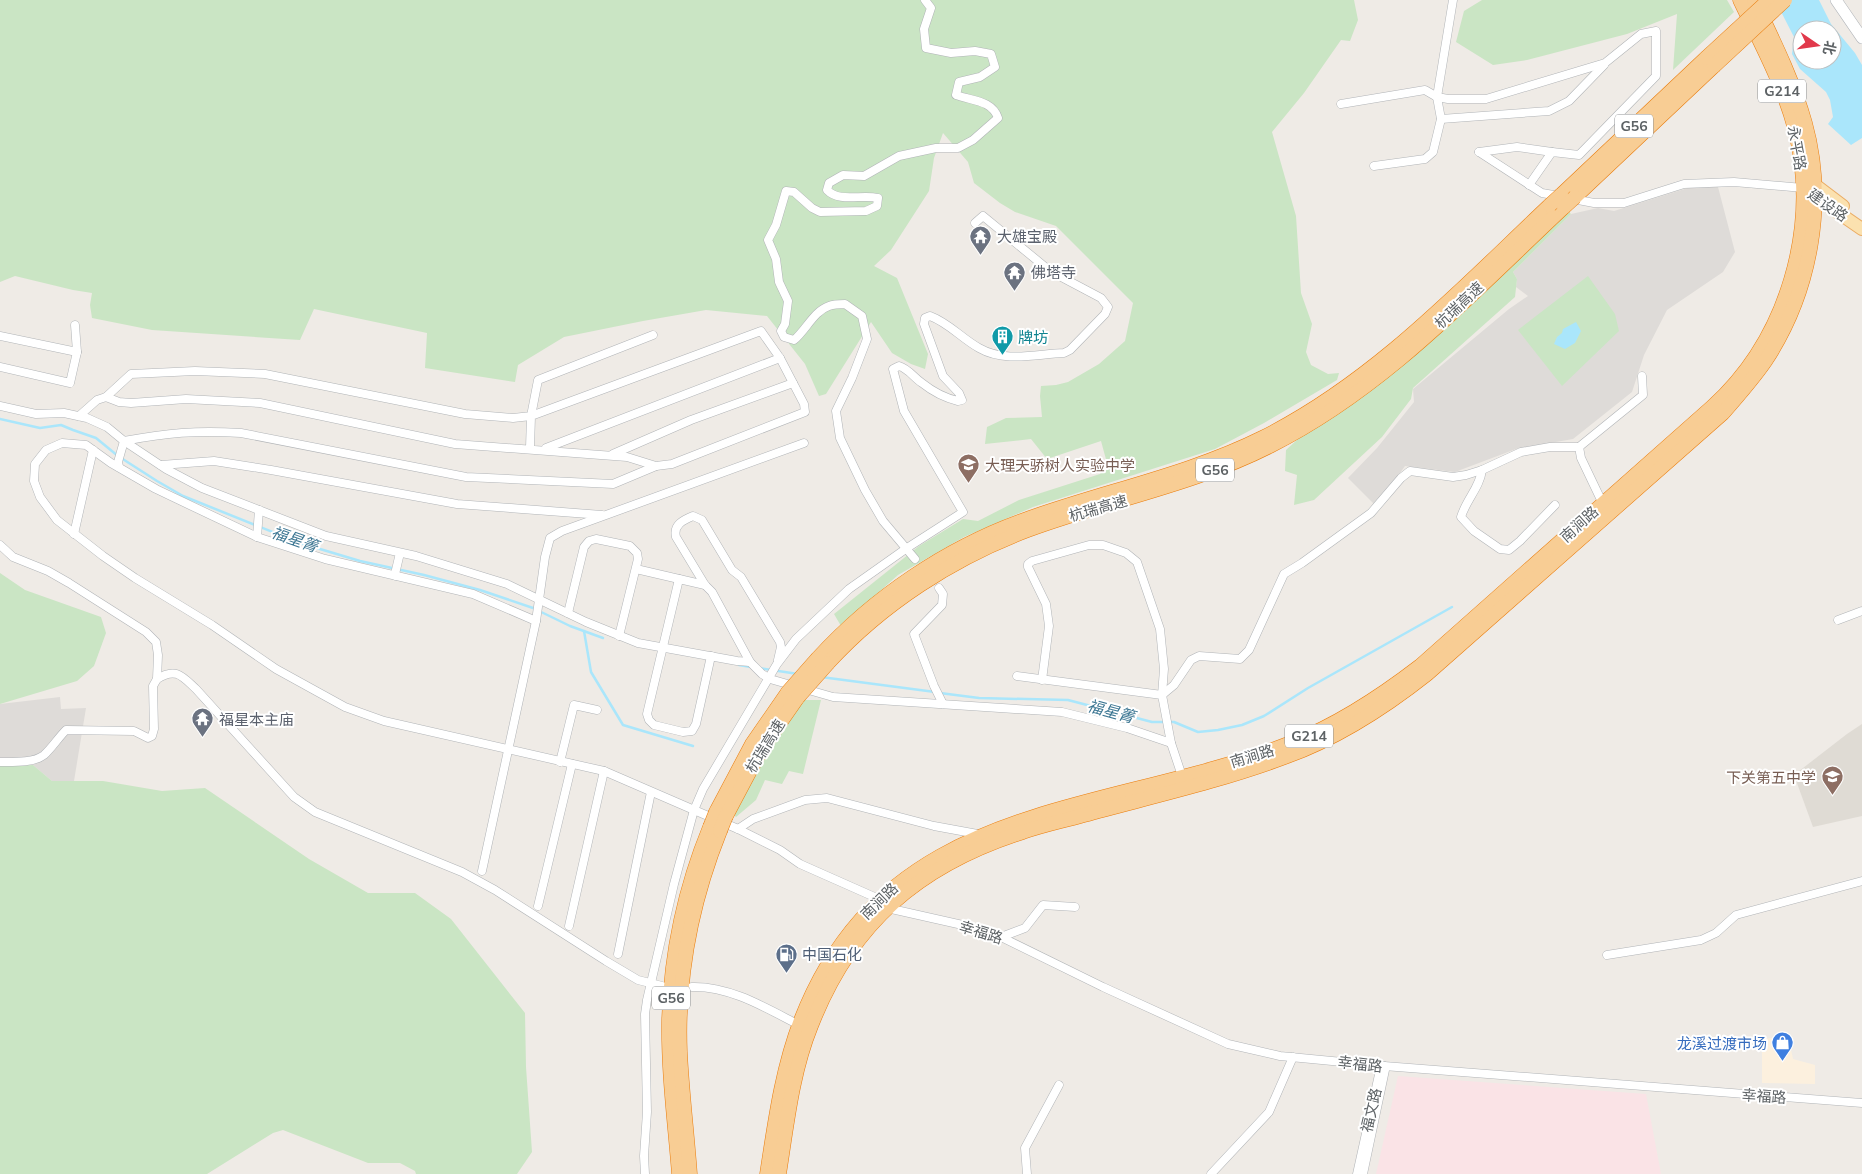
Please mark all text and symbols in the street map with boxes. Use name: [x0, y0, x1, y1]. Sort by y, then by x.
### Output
north arrow: [1792, 20, 1842, 70]
text: 北: [1819, 39, 1840, 57]
road number: G214: [1758, 80, 1806, 102]
road number: G56: [1615, 114, 1653, 138]
street label: 永平路: [1784, 124, 1810, 172]
street label: 建设路: [1804, 184, 1852, 226]
temple icon: 大雄宝殿: [969, 224, 993, 255]
place label: 大雄宝殿: [997, 227, 1057, 246]
temple icon: 佛塔寺: [1003, 260, 1027, 291]
place label: 佛塔寺: [1031, 263, 1076, 282]
street label: 杭瑞高速: [1431, 278, 1487, 332]
building icon: 牌坊: [990, 325, 1014, 356]
place label: 牌坊: [1018, 328, 1048, 347]
school or university icon: 大理天骄树人实验中学: [957, 453, 981, 484]
place label: 大理天骄树人实验中学: [985, 456, 1135, 475]
road number: G56: [1196, 458, 1234, 482]
street label: 杭瑞高速: [1067, 491, 1129, 525]
street label: 南涧路: [1556, 502, 1602, 546]
water label: 福星箐: [269, 522, 324, 557]
water label: 福星箐: [1085, 695, 1140, 728]
temple icon: 福星本主庙: [191, 707, 215, 738]
place label: 福星本主庙: [219, 710, 294, 729]
street label: 杭瑞高速: [741, 716, 789, 776]
road number: G214: [1285, 724, 1333, 748]
street label: 南涧路: [1228, 740, 1276, 772]
school or university icon: 下关第五中学: [1820, 765, 1844, 796]
place label: 下关第五中学: [1726, 768, 1816, 787]
street label: 南涧路: [856, 879, 902, 923]
street label: 幸福路: [957, 916, 1005, 948]
fuel station icon: 中国石化: [774, 942, 798, 973]
place label: 中国石化: [802, 945, 862, 964]
road number: G56: [652, 986, 690, 1010]
shop icon: 龙溪过渡市场: [1771, 1031, 1795, 1062]
place label: 龙溪过渡市场: [1677, 1034, 1767, 1053]
street label: 幸福路: [1337, 1052, 1383, 1076]
street label: 幸福路: [1741, 1085, 1787, 1107]
street label: 福文路: [1357, 1086, 1385, 1134]

